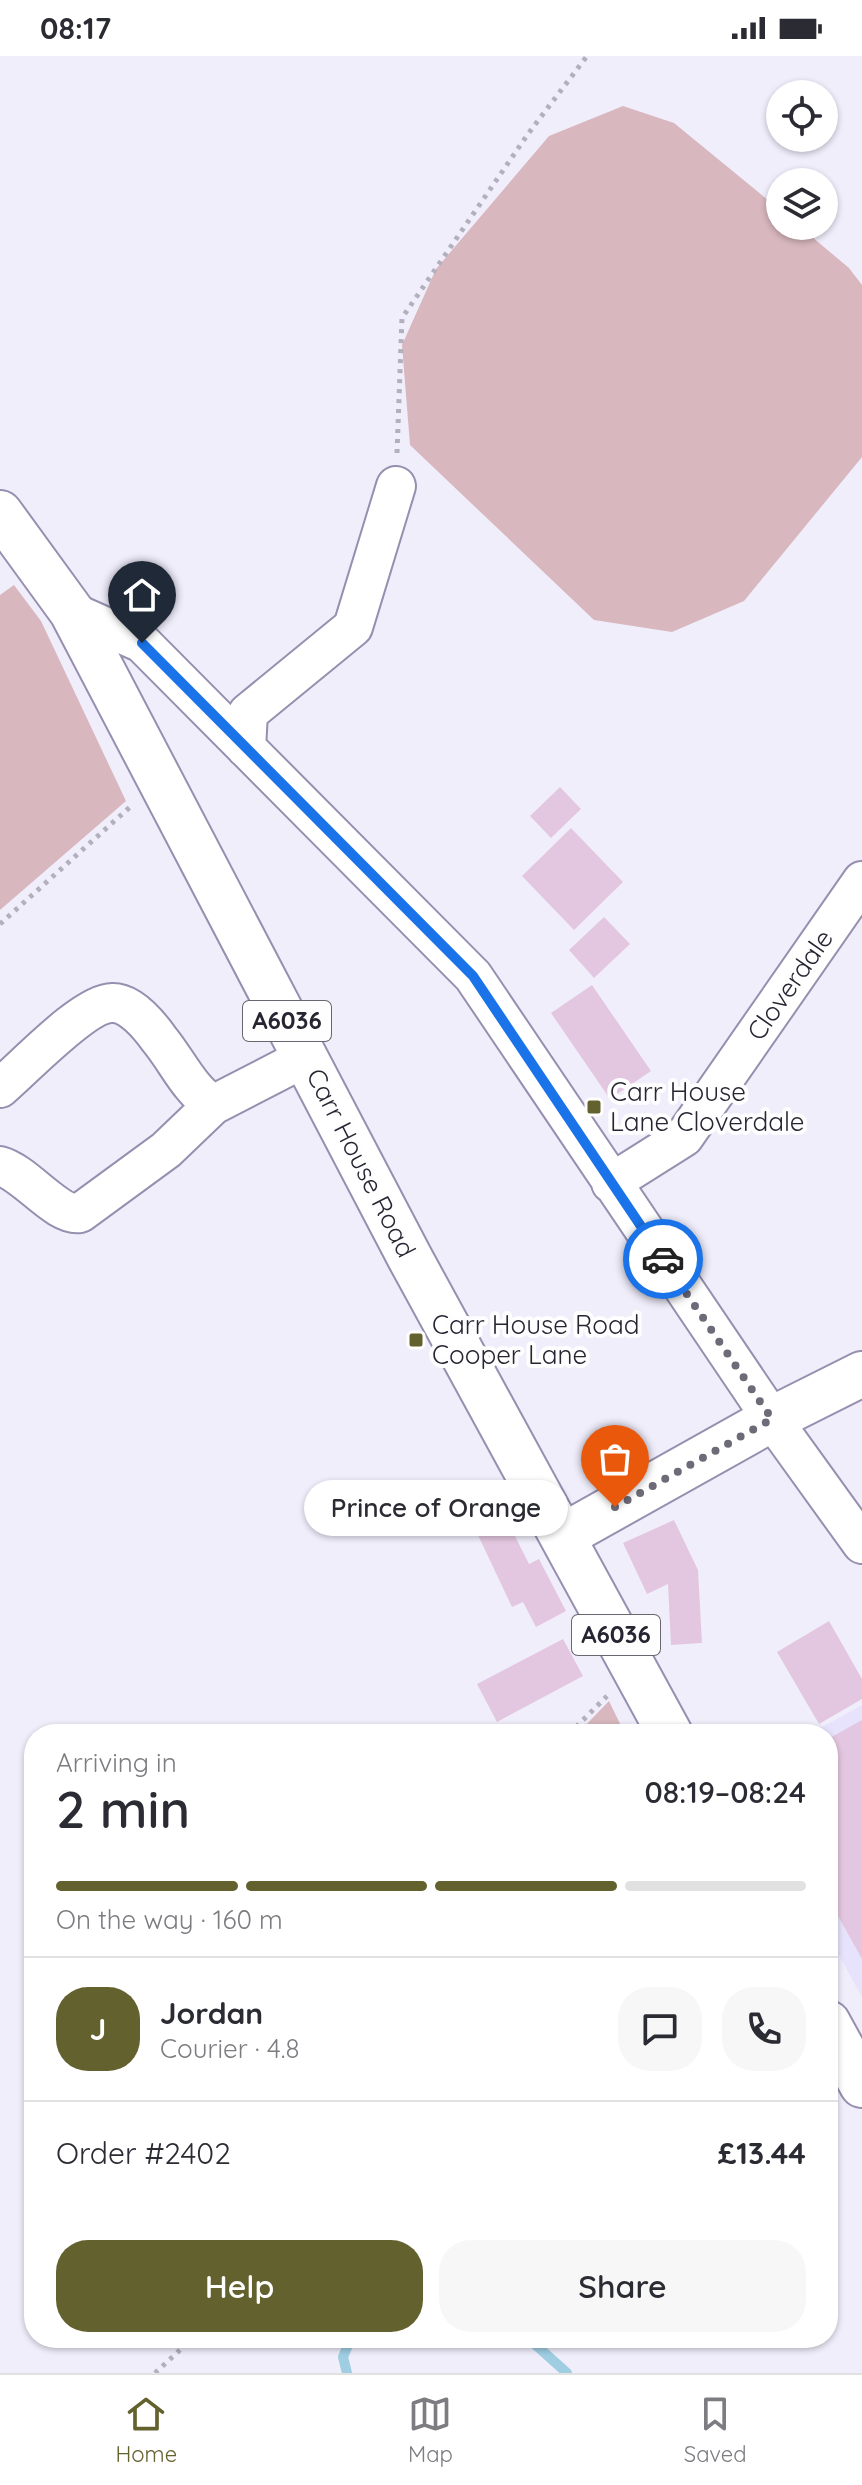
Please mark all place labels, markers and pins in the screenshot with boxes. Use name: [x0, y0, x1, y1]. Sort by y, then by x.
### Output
pin: [108, 561, 176, 643]
place label: Carr House Lane Cloverdale: [610, 1075, 804, 1138]
marker: Carr House Lane Cloverdale: [585, 1098, 603, 1116]
place label: Carr House Road Cooper Lane: [432, 1308, 640, 1371]
marker: Carr House Road Cooper Lane: [407, 1331, 425, 1349]
pin: [581, 1425, 649, 1507]
callout: Prince of Orange: [303, 1479, 567, 1535]

